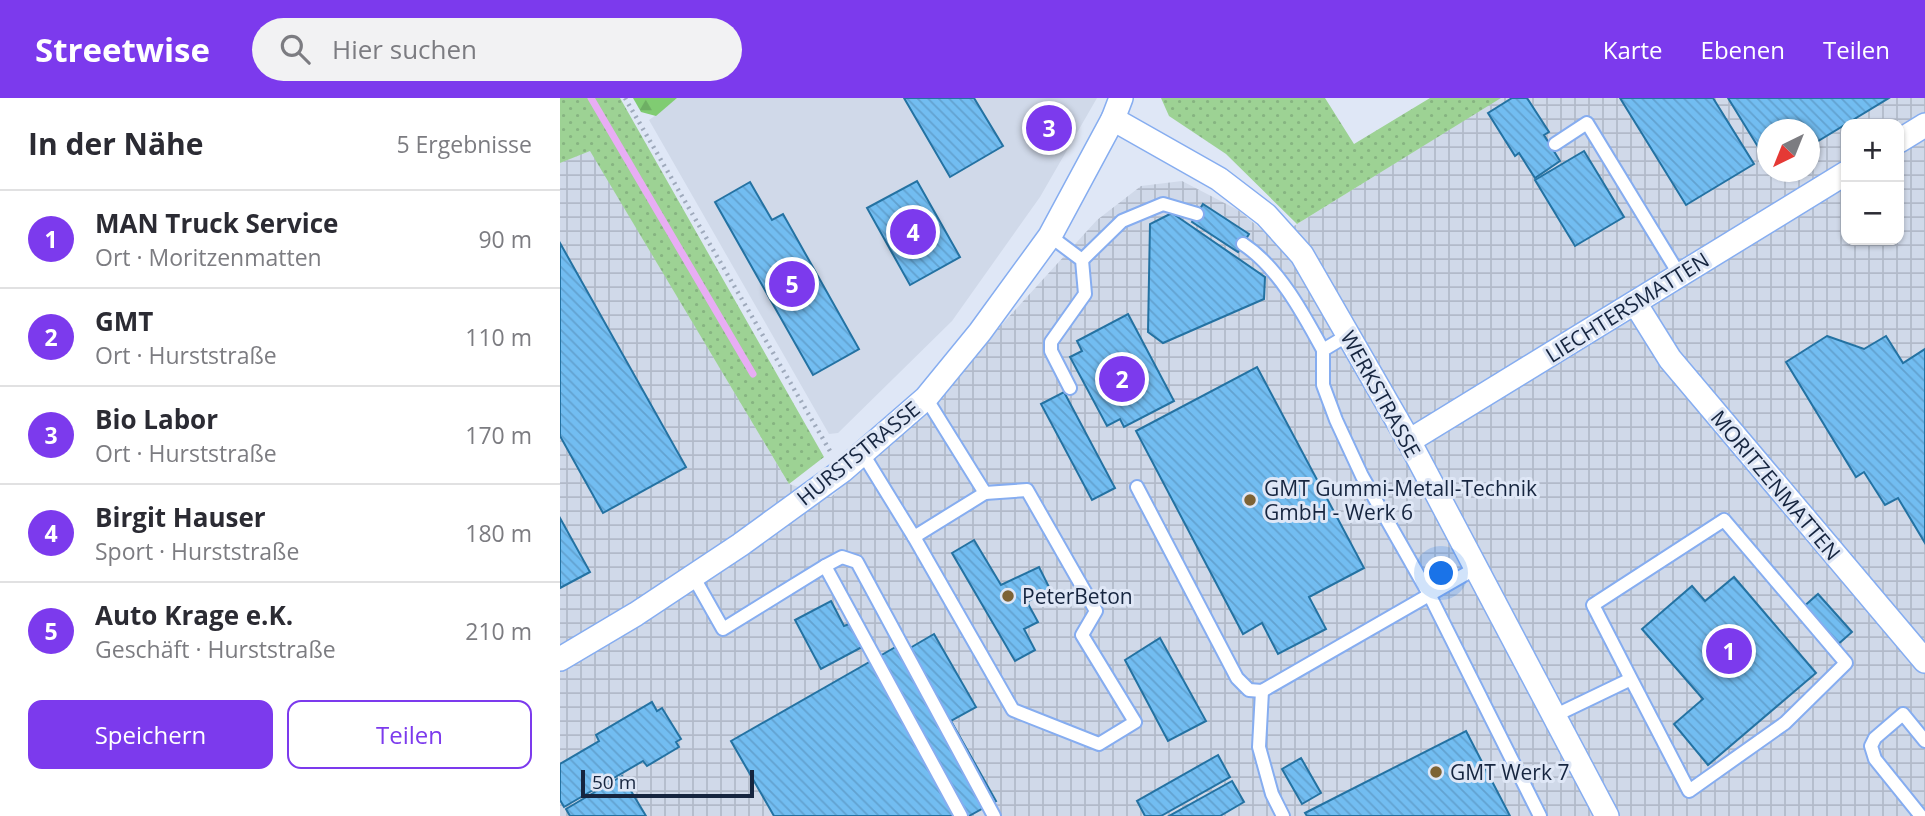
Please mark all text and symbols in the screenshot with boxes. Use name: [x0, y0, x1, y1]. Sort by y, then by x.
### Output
search box: [252, 18, 742, 81]
text: Streetwise: [35, 27, 210, 72]
icon: search: [276, 30, 314, 68]
text: Hier suchen: [332, 31, 477, 67]
text: Karte: [1603, 33, 1663, 66]
text: Ebenen: [1701, 33, 1785, 66]
text: Teilen: [1823, 33, 1890, 66]
pin: 3: [1026, 102, 1072, 154]
north arrow: [1757, 119, 1820, 182]
map controls: [1841, 119, 1904, 245]
button: +: [1841, 119, 1904, 182]
text: In der Nähe: [28, 123, 204, 164]
text: 5 Ergebnisse: [396, 128, 532, 160]
button: −: [1841, 182, 1904, 245]
text: MAN Truck Service: [95, 205, 338, 241]
pin: 4: [890, 206, 936, 258]
text: 1: [44, 223, 58, 255]
text: 90 m: [478, 223, 532, 255]
text: Ort · Moritzenmatten: [95, 241, 322, 273]
street label: LIECHTERSMATTEN: [1540, 245, 1714, 369]
pin: 5: [769, 258, 815, 310]
text: GMT: [95, 303, 153, 339]
text: 2: [44, 321, 58, 353]
text: 110 m: [465, 321, 532, 353]
street label: WERKSTRASSE: [1335, 326, 1427, 462]
text: Ort · Hurststraße: [95, 339, 277, 371]
pin: 2: [1099, 353, 1145, 405]
street label: HURSTSTRASSE: [791, 395, 925, 511]
text: Bio Labor: [95, 401, 218, 437]
street label: MORITZENMATTEN: [1705, 404, 1847, 566]
text: 3: [44, 419, 58, 451]
text: 170 m: [465, 419, 532, 451]
text: Ort · Hurststraße: [95, 437, 277, 469]
place label: GMT Gummi-Metall-Technik GmbH - Werk 6: [1264, 474, 1537, 526]
marker: GMT Gummi-Metall-Technik GmbH - Werk 6: [1242, 492, 1258, 508]
text: Birgit Hauser: [95, 499, 266, 535]
text: 4: [44, 517, 58, 549]
text: 180 m: [465, 517, 532, 549]
text: Sport · Hurststraße: [95, 535, 299, 567]
your location: [1424, 556, 1458, 590]
place label: PeterBeton: [1022, 582, 1133, 610]
marker: PeterBeton: [1000, 588, 1016, 604]
text: Auto Krage e.K.: [95, 597, 293, 633]
text: 5: [44, 615, 58, 647]
text: 210 m: [465, 615, 532, 647]
pin: 1: [1706, 625, 1752, 677]
text: Geschäft · Hurststraße: [95, 633, 336, 665]
button: Speichern: [28, 700, 273, 769]
button: Teilen: [287, 700, 532, 769]
place label: GMT Werk 7: [1450, 758, 1569, 786]
marker: GMT Werk 7: [1428, 764, 1444, 780]
scale bar: [581, 767, 754, 799]
text: 50 m: [592, 769, 636, 795]

